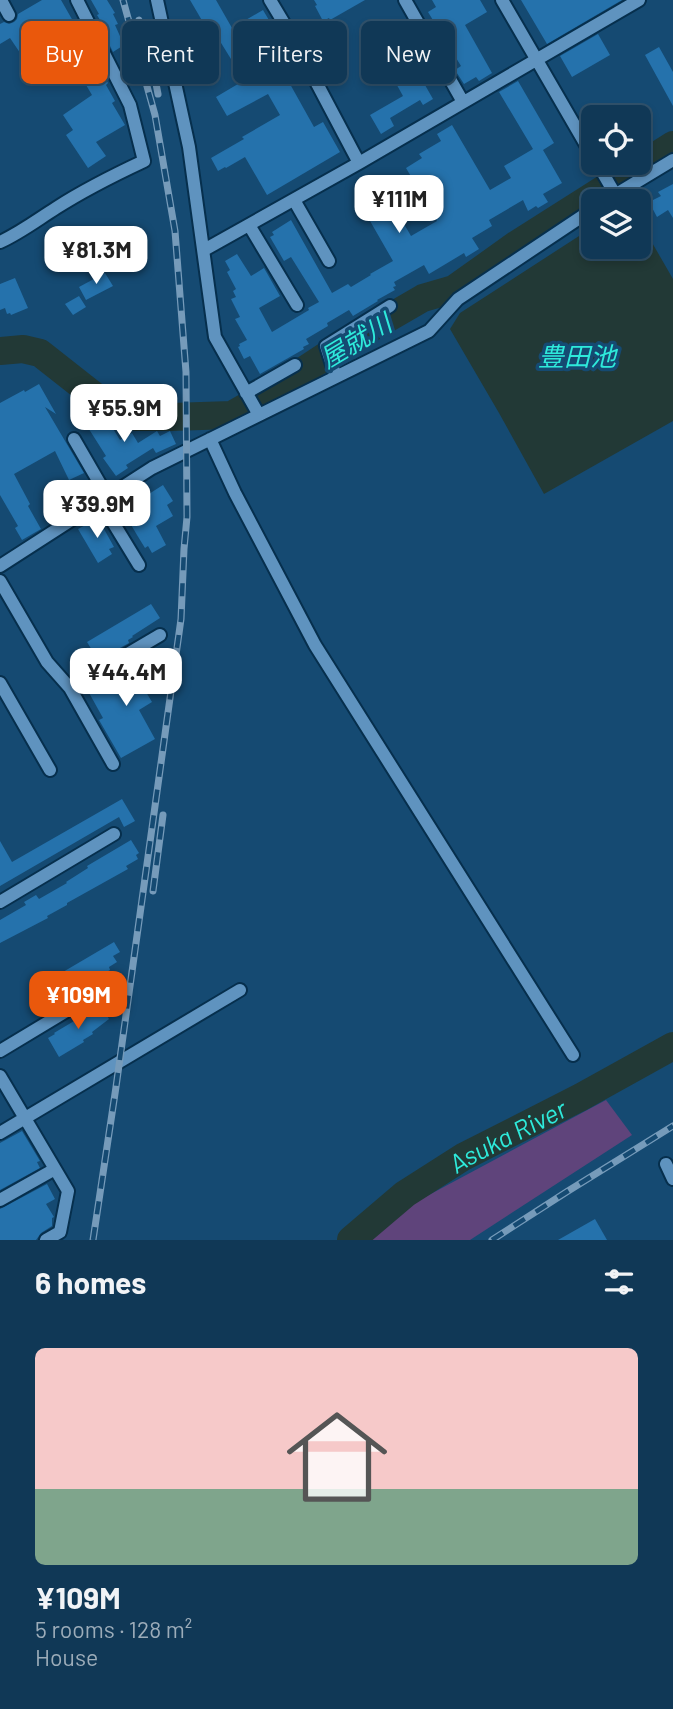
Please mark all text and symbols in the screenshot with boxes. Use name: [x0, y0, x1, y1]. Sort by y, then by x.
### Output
chip: Buy: [21, 21, 108, 84]
chip: Rent: [122, 21, 219, 84]
chip: Filters: [233, 21, 347, 84]
chip: New: [361, 21, 455, 84]
map controls: [581, 105, 651, 259]
button: locate: [581, 105, 651, 175]
pin: ¥111M: [350, 176, 448, 235]
text: ¥111M: [371, 184, 427, 212]
button: layers: [581, 189, 651, 259]
pin: ¥81.3M: [39, 226, 153, 286]
text: ¥81.3M: [60, 235, 132, 263]
water label: 屋就川: [314, 305, 399, 373]
water label: 豊田池: [538, 340, 619, 371]
pin: ¥55.9M: [67, 384, 181, 444]
text: ¥55.9M: [86, 393, 162, 421]
pin: ¥39.9M: [40, 480, 154, 540]
text: ¥39.9M: [59, 489, 135, 517]
pin: ¥44.4M: [69, 648, 183, 708]
text: ¥44.4M: [86, 657, 166, 685]
pin: ¥109M: [29, 972, 127, 1031]
text: ¥109M: [45, 980, 111, 1008]
water label: Asuka River: [442, 1091, 572, 1178]
icon: filters: [600, 1263, 638, 1301]
text: 6 homes: [35, 1264, 146, 1300]
icon: home: [274, 1394, 400, 1520]
text: ¥109M: [35, 1579, 121, 1615]
text: 5 rooms · 128 m²: [35, 1615, 192, 1643]
text: House: [35, 1643, 98, 1671]

